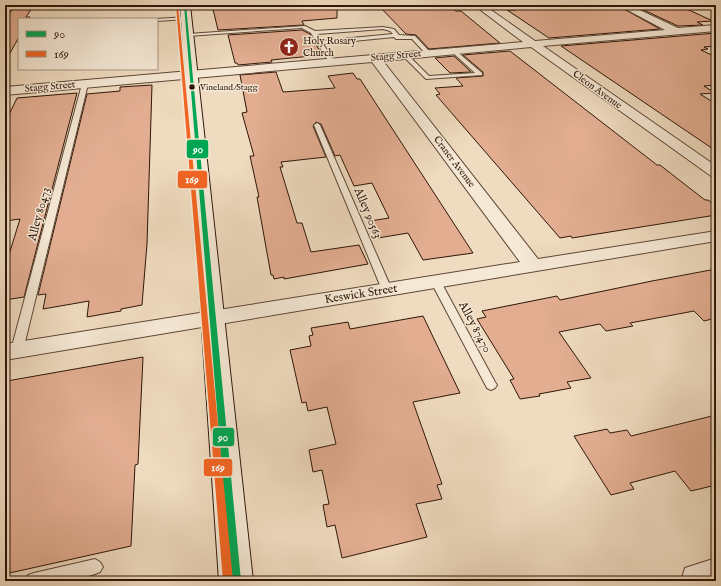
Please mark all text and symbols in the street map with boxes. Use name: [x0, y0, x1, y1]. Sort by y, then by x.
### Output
legend: [18, 18, 158, 70]
text: 90: [53, 27, 65, 42]
place label: Holy Rosary Church: [303, 35, 356, 60]
church icon: Holy Rosary Church: [278, 36, 300, 58]
text: 169: [54, 47, 69, 62]
street label: Stagg Street: [370, 47, 422, 65]
street label: Cleon Avenue: [570, 68, 625, 112]
street label: Stagg Street: [24, 78, 76, 96]
marker: Vineland/Stagg: [187, 82, 197, 92]
place label: Vineland/Stagg: [199, 82, 258, 93]
street label: Craner Avenue: [430, 134, 478, 191]
line badge: 90: [186, 139, 209, 159]
text: 90: [192, 143, 204, 157]
line badge: 169: [177, 170, 208, 189]
text: 169: [185, 173, 199, 187]
street label: Alley 90563: [350, 184, 385, 241]
street label: Alley 80473: [24, 186, 53, 243]
street label: Keswick Street: [324, 281, 398, 307]
street label: Alley 87470: [455, 298, 495, 355]
line badge: 90: [212, 427, 235, 447]
text: 90: [217, 431, 229, 445]
line badge: 169: [203, 458, 233, 477]
text: 169: [211, 461, 225, 475]

